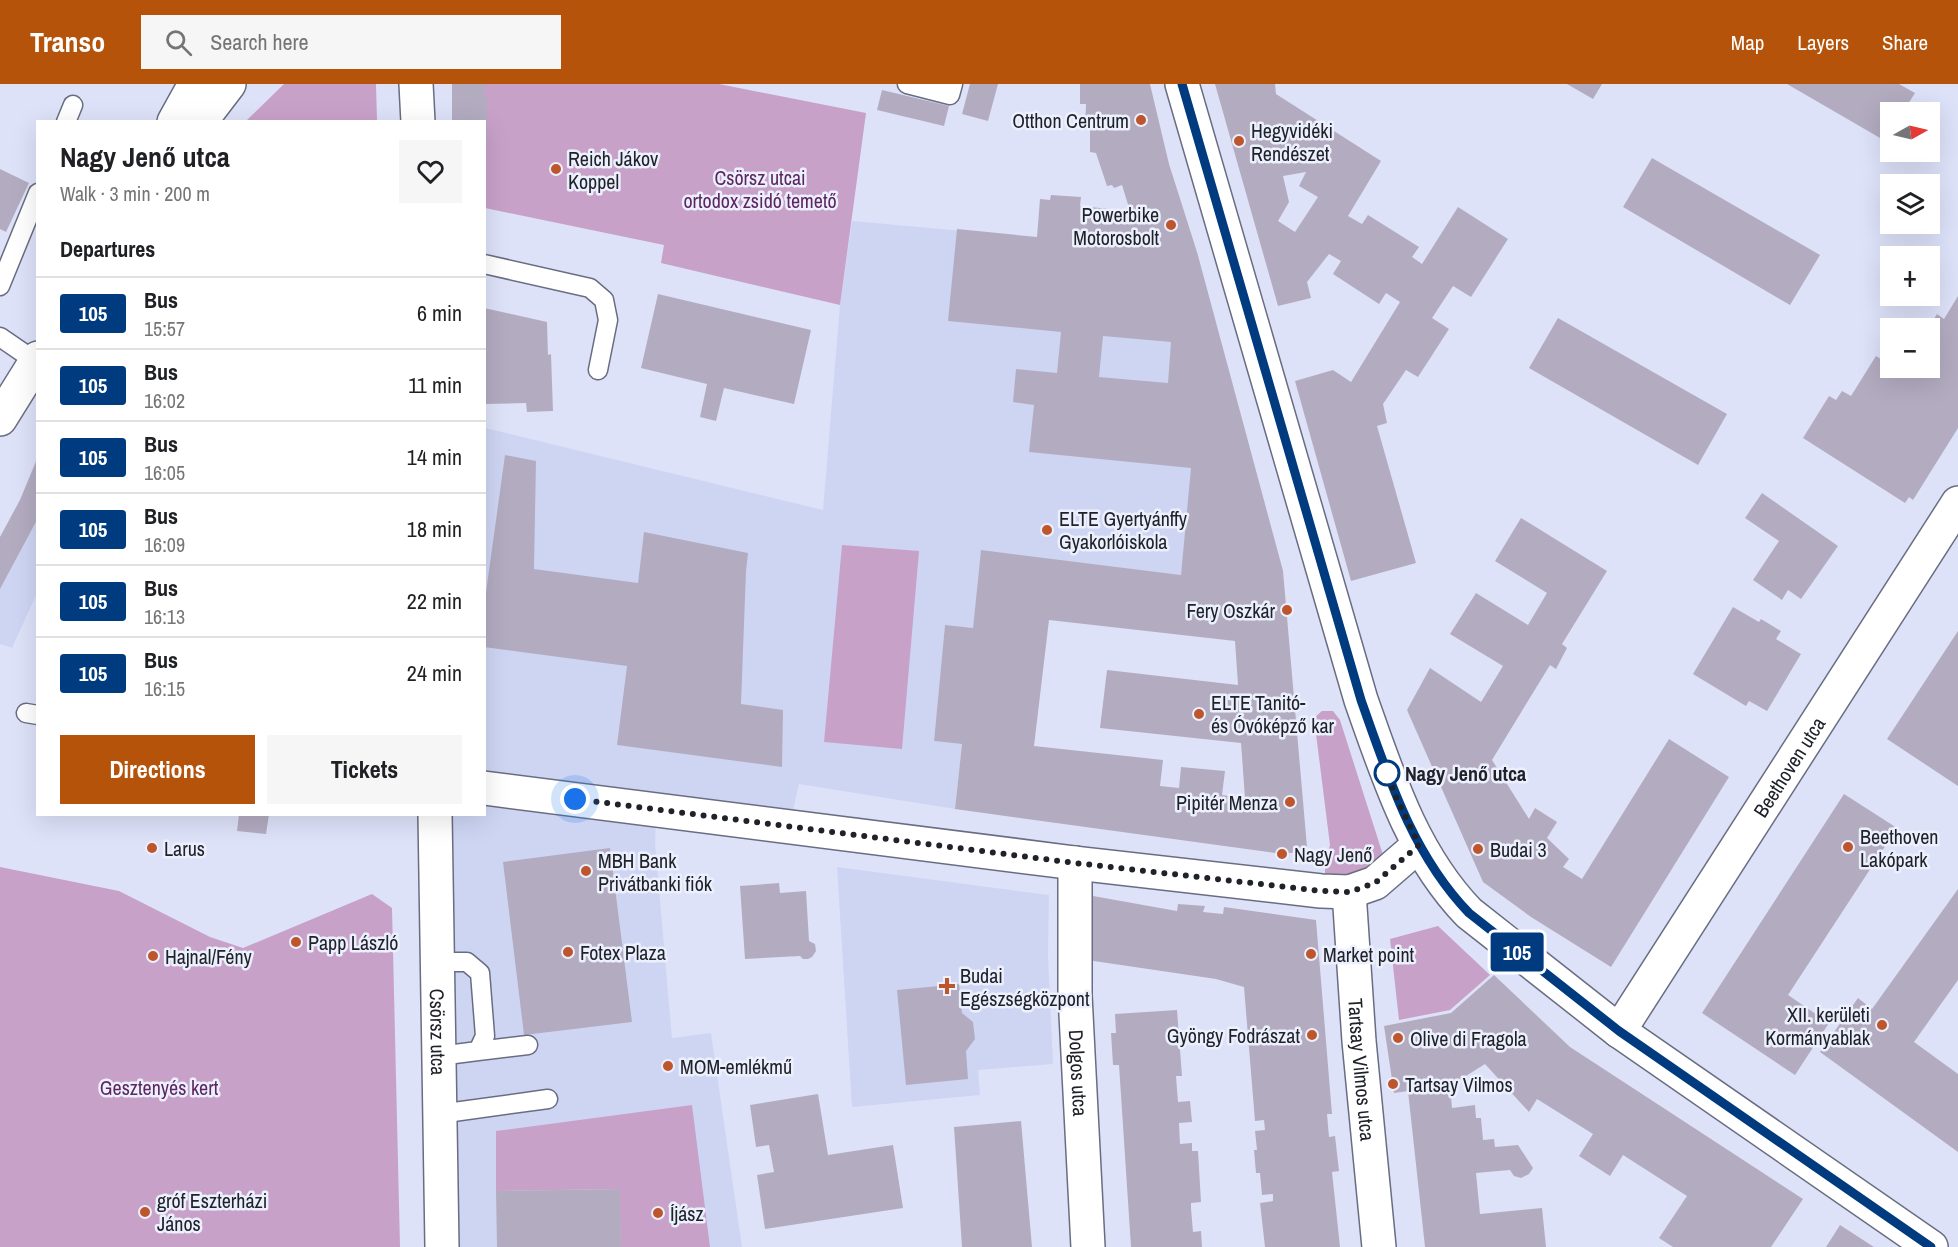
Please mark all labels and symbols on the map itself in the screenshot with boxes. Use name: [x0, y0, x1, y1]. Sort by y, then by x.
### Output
north arrow: [1880, 102, 1940, 162]
place label: Otthon Centrum: [1012, 107, 1129, 134]
marker: Otthon Centrum: [1134, 113, 1148, 127]
place label: Hegyvidéki Rendészet: [1251, 117, 1333, 167]
marker: Hegyvidéki Rendészet: [1232, 134, 1246, 148]
place label: Reich Jákov Koppel: [568, 145, 659, 195]
marker: Reich Jákov Koppel: [549, 162, 563, 176]
park label: Csörsz utcai ortodox zsidó temető: [683, 164, 837, 214]
place label: Powerbike Motorosbolt: [1073, 201, 1159, 251]
marker: Powerbike Motorosbolt: [1164, 218, 1178, 232]
place label: ELTE Gyertyánffy Gyakorlóiskola: [1059, 505, 1188, 555]
marker: ELTE Gyertyánffy Gyakorlóiskola: [1040, 523, 1054, 537]
place label: Fery Oszkár: [1187, 597, 1276, 624]
marker: Fery Oszkár: [1280, 603, 1294, 617]
place label: ELTE Tanitó- és Óvóképző kar: [1211, 689, 1335, 739]
marker: ELTE Tanitó- és Óvóképző kar: [1192, 707, 1206, 721]
street label: Beethoven utca: [1746, 711, 1831, 822]
marker: Nagy Jenő utca: [1374, 760, 1400, 786]
place label: Nagy Jenő utca: [1405, 760, 1526, 787]
your location: [560, 784, 590, 814]
place label: Pipitér Menza: [1176, 789, 1278, 816]
marker: Pipitér Menza: [1283, 795, 1297, 809]
place label: Beethoven Lakópark: [1860, 823, 1938, 873]
place label: Larus: [164, 835, 205, 862]
place label: Budai 3: [1490, 836, 1547, 863]
marker: Beethoven Lakópark: [1841, 840, 1855, 854]
marker: Larus: [145, 841, 159, 855]
place label: Nagy Jenő: [1294, 841, 1372, 868]
marker: Budai 3: [1471, 842, 1485, 856]
place label: MBH Bank Privátbanki fiók: [598, 847, 713, 897]
marker: Nagy Jenő: [1275, 847, 1289, 861]
marker: MBH Bank Privátbanki fiók: [579, 864, 593, 878]
place label: Papp László: [308, 929, 398, 956]
line badge: 105: [1482, 932, 1552, 972]
marker: Papp László: [289, 935, 303, 949]
place label: Fotex Plaza: [580, 939, 666, 966]
place label: Market point: [1323, 941, 1415, 968]
place label: Hajnal/Fény: [165, 943, 252, 970]
marker: Fotex Plaza: [561, 945, 575, 959]
marker: Market point: [1304, 947, 1318, 961]
marker: Hajnal/Fény: [146, 949, 160, 963]
place label: Budai Egészségközpont: [960, 962, 1090, 1012]
marker: Budai Egészségközpont: [938, 977, 956, 995]
street label: Csörsz utca: [424, 988, 453, 1075]
street label: Tartsay Vilmos utca: [1343, 997, 1382, 1142]
place label: XII. kerületi Kormányablak: [1765, 1001, 1871, 1051]
marker: XII. kerületi Kormányablak: [1875, 1018, 1889, 1032]
place label: Gyöngy Fodrászat: [1167, 1022, 1300, 1049]
place label: Olive di Fragola: [1410, 1025, 1527, 1052]
marker: Gyöngy Fodrászat: [1305, 1028, 1319, 1042]
street label: Dolgos utca: [1063, 1029, 1095, 1117]
marker: Olive di Fragola: [1391, 1031, 1405, 1045]
place label: MOM-emlékmű: [680, 1053, 792, 1080]
marker: MOM-emlékmű: [661, 1059, 675, 1073]
place label: Tartsay Vilmos: [1405, 1071, 1513, 1098]
park label: Gesztenyés kert: [100, 1074, 219, 1101]
marker: Tartsay Vilmos: [1386, 1077, 1400, 1091]
place label: gróf Eszterházi János: [157, 1187, 267, 1237]
place label: Íjász: [670, 1200, 704, 1227]
marker: gróf Eszterházi János: [138, 1205, 152, 1219]
marker: Íjász: [651, 1206, 665, 1220]

